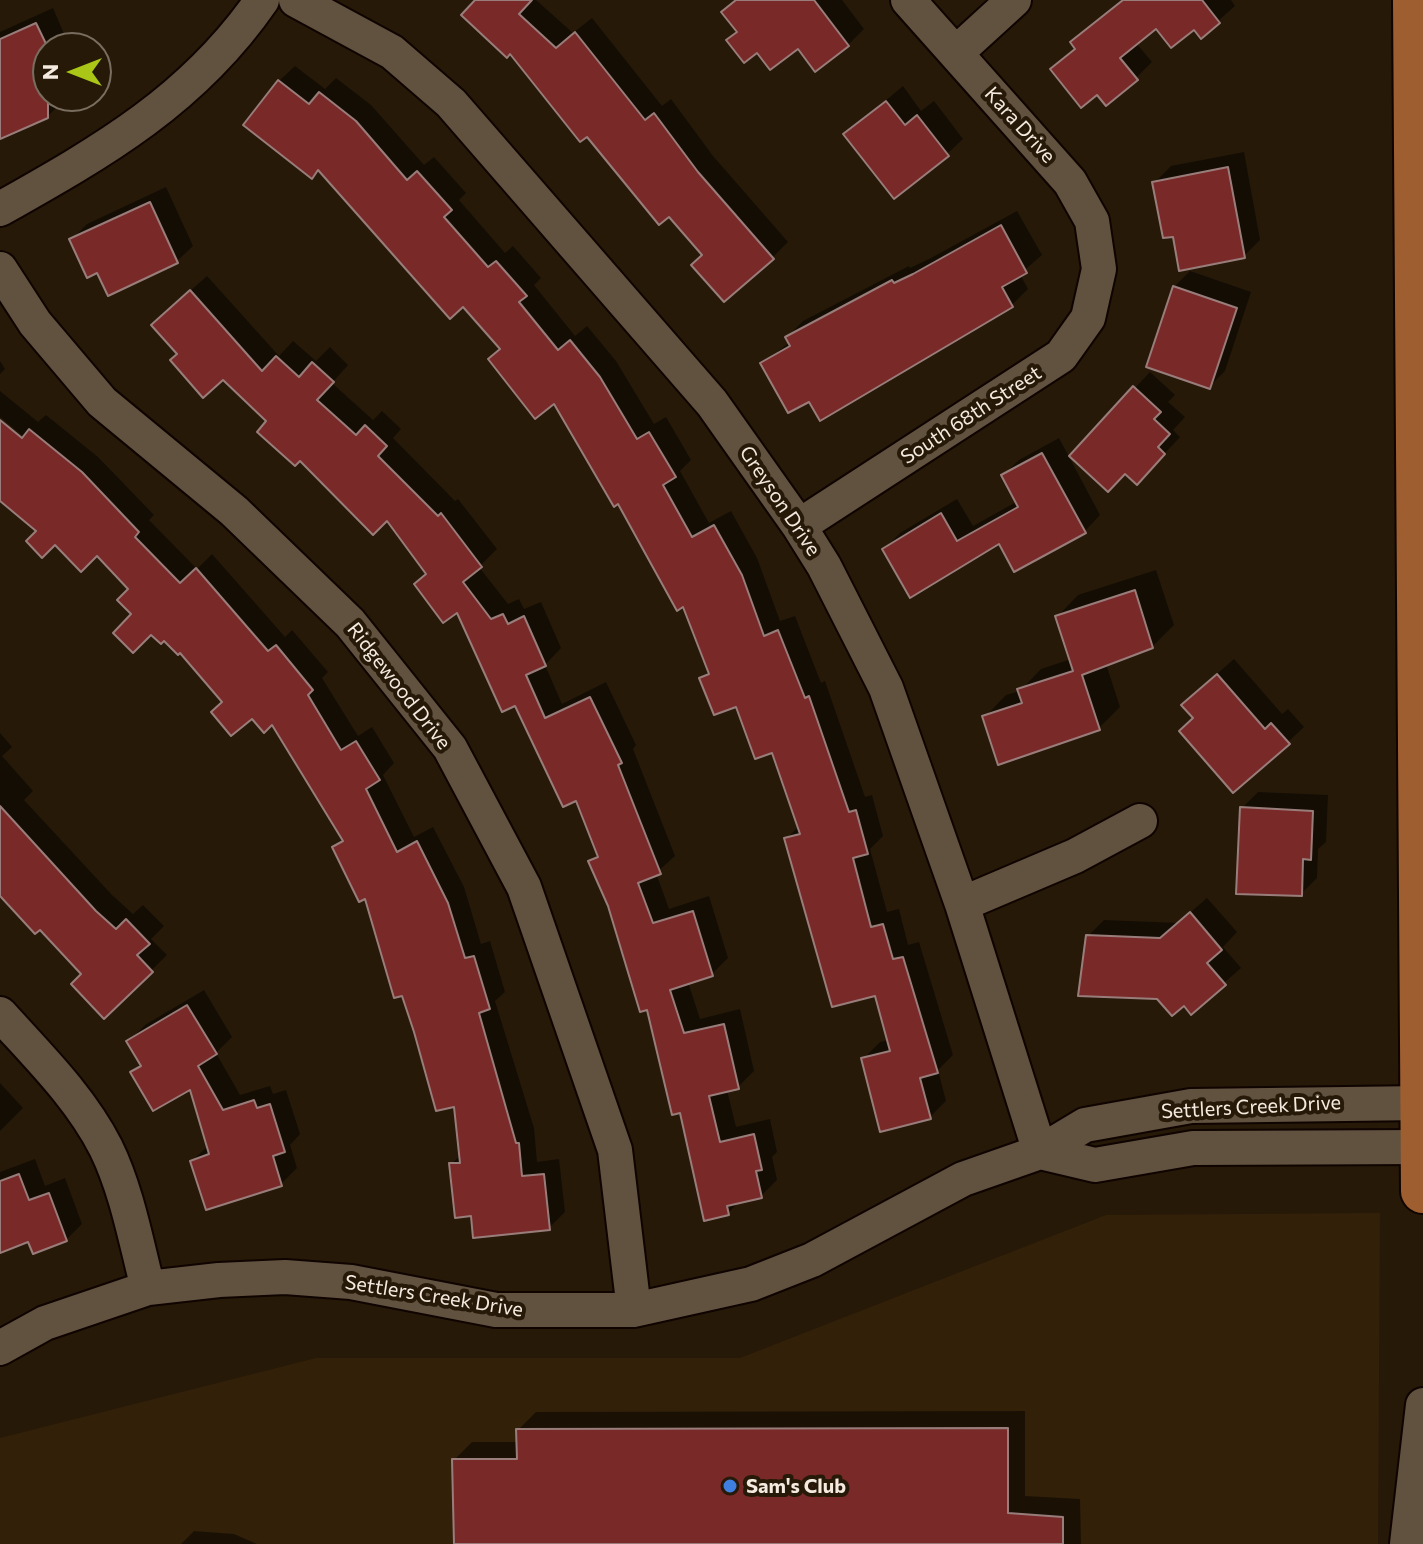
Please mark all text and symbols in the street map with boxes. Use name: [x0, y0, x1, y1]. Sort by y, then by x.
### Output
north arrow: [32, 32, 112, 112]
text: N: [36, 64, 63, 80]
street label: Kara Drive: [980, 82, 1060, 168]
street label: South 68th Street: [896, 361, 1046, 469]
street label: Greyson Drive: [734, 441, 826, 561]
street label: Ridgewood Drive: [342, 618, 456, 754]
street label: Settlers Creek Drive: [1160, 1090, 1342, 1124]
street label: Settlers Creek Drive: [343, 1270, 525, 1322]
place label: Sam's Club: [746, 1474, 846, 1498]
marker: Sam's Club: [721, 1477, 739, 1495]

